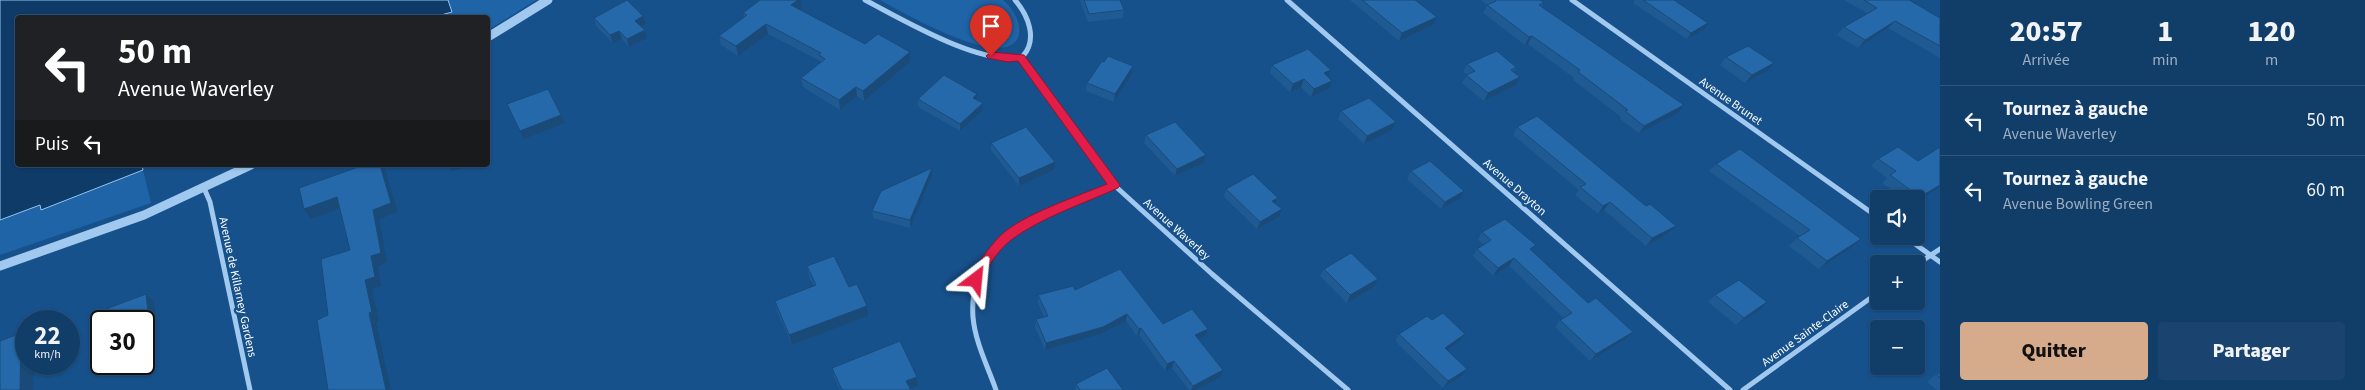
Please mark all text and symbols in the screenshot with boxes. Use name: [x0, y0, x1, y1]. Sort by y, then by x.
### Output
pin: [970, 5, 1012, 56]
text: 20:57: [2009, 10, 2083, 53]
text: 1: [2157, 10, 2173, 53]
text: 120: [2248, 10, 2296, 53]
icon: arrive: [977, 12, 1005, 40]
text: 50 m: [118, 27, 192, 77]
icon: left: [35, 35, 100, 100]
text: Arrivée: [2023, 49, 2070, 71]
text: min: [2152, 49, 2178, 71]
text: m: [2265, 49, 2278, 71]
text: Avenue Waverley: [118, 73, 274, 105]
street label: Avenue Brunet: [1696, 73, 1766, 129]
text: Tournez à gauche: [2003, 96, 2148, 123]
icon: left: [1960, 107, 1988, 135]
text: 50 m: [2307, 107, 2345, 134]
text: Avenue Waverley: [2003, 123, 2116, 145]
icon: left: [79, 130, 107, 158]
text: Puis: [35, 131, 69, 158]
street label: Avenue Drayton: [1479, 155, 1550, 220]
text: Tournez à gauche: [2003, 166, 2148, 193]
icon: left: [1960, 177, 1988, 205]
text: 60 m: [2307, 177, 2345, 204]
map controls: [1870, 190, 1925, 375]
button: sound: [1870, 190, 1925, 245]
text: Avenue Bowling Green: [2003, 193, 2153, 215]
street label: Avenue Waverley: [1139, 195, 1214, 264]
street label: Avenue de Killarney Gardens: [214, 215, 261, 359]
position arrow: [949, 253, 1001, 305]
button: +: [1870, 255, 1925, 310]
street label: Avenue Sainte-Claire: [1758, 296, 1852, 371]
speed limit sign: 30: [90, 310, 155, 375]
text: 22: [34, 318, 61, 354]
button: −: [1870, 320, 1925, 375]
button: Quitter: [1960, 322, 2148, 380]
button: Partager: [2158, 322, 2345, 380]
text: km/h: [34, 346, 61, 363]

